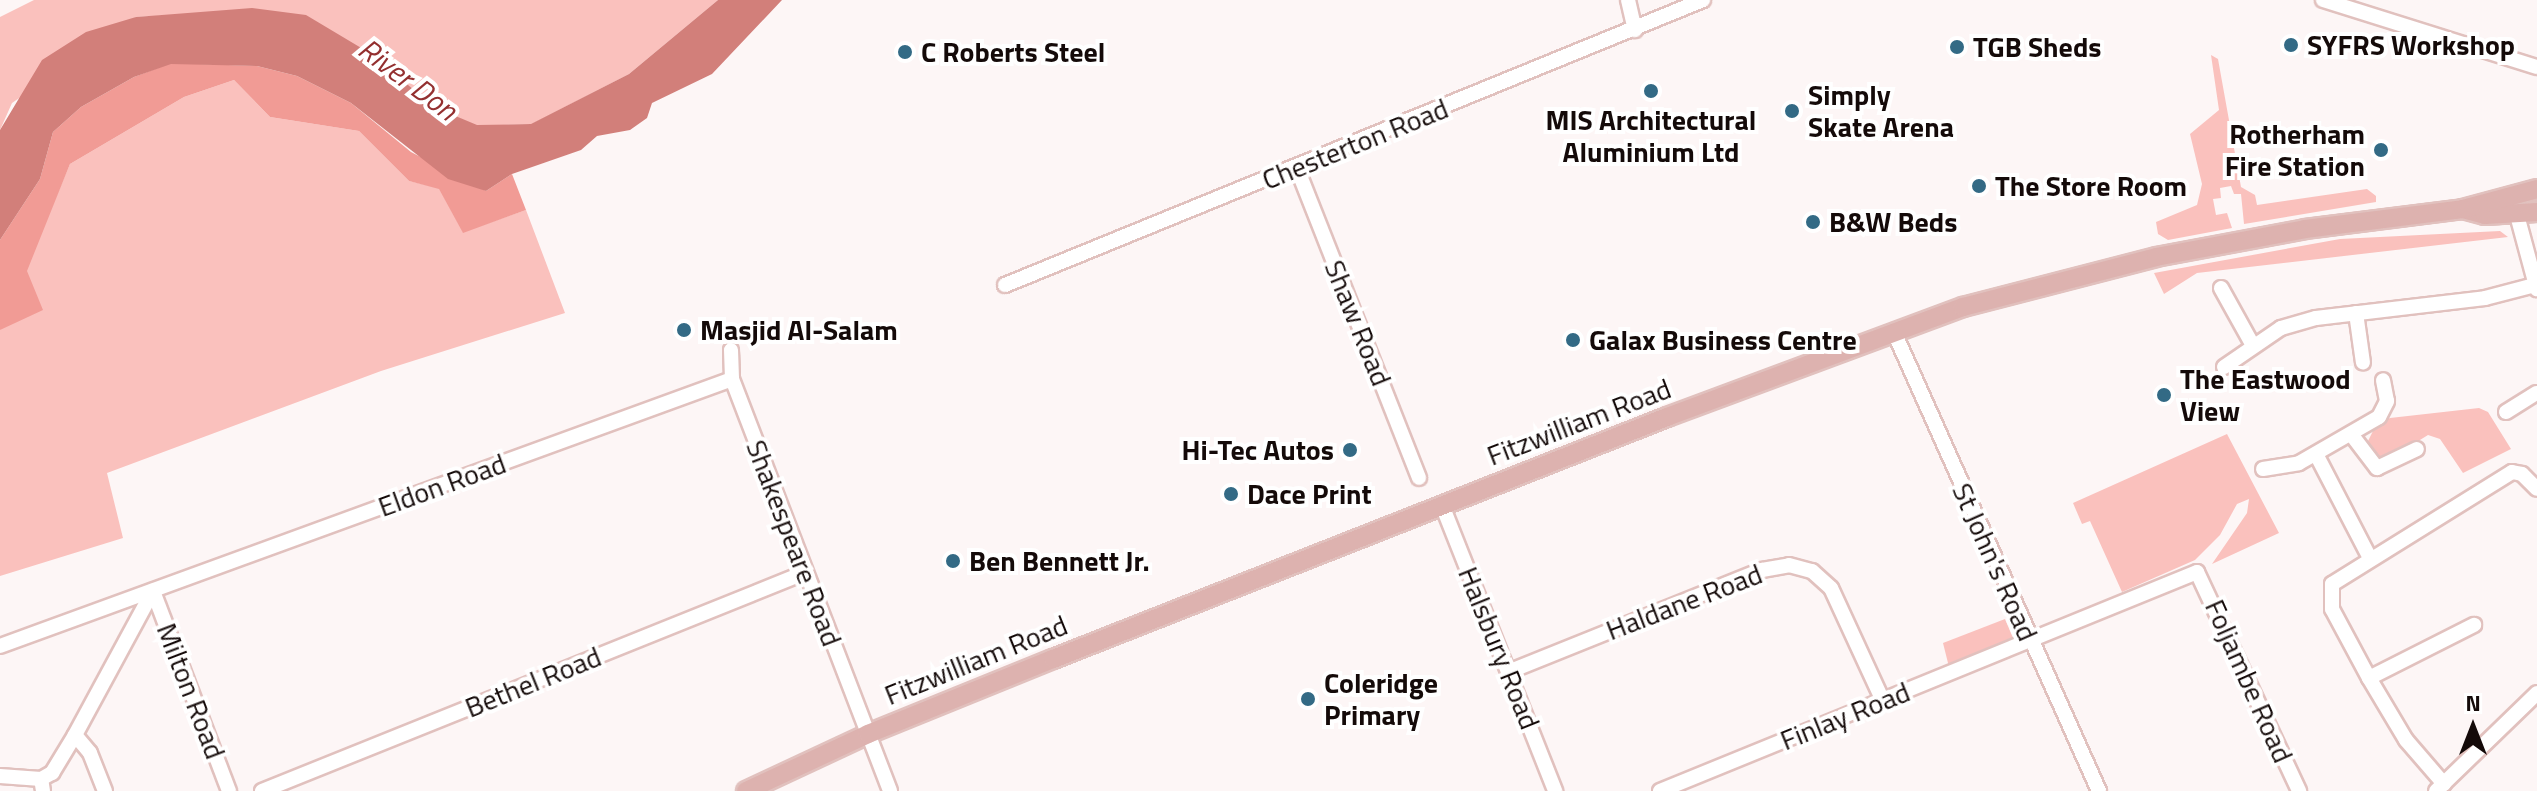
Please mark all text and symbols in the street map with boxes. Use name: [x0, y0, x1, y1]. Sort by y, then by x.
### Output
place label: SYFRS Workshop: [2307, 28, 2515, 62]
water label: River Don: [352, 30, 464, 128]
place label: TGB Sheds: [1973, 30, 2101, 64]
place label: C Roberts Steel: [921, 35, 1105, 69]
marker: SYFRS Workshop: [2282, 36, 2300, 54]
marker: TGB Sheds: [1948, 38, 1966, 56]
marker: C Roberts Steel: [896, 43, 914, 61]
place label: Simply Skate Arena: [1808, 78, 1954, 144]
marker: MIS Architectural Aluminium Ltd: [1642, 82, 1660, 100]
street label: Chesterton Road: [1257, 91, 1453, 197]
marker: Simply Skate Arena: [1783, 102, 1801, 120]
place label: MIS Architectural Aluminium Ltd: [1546, 103, 1756, 169]
place label: Rotherham Fire Station: [2225, 117, 2365, 183]
marker: Rotherham Fire Station: [2372, 141, 2390, 159]
place label: The Store Room: [1995, 169, 2187, 203]
marker: The Store Room: [1970, 177, 1988, 195]
place label: B&W Beds: [1829, 205, 1957, 239]
marker: B&W Beds: [1804, 213, 1822, 231]
street label: Shaw Road: [1318, 255, 1398, 391]
place label: Masjid Al-Salam: [700, 313, 898, 347]
marker: Masjid Al-Salam: [675, 321, 693, 339]
place label: Galax Business Centre: [1589, 323, 1857, 357]
marker: Galax Business Centre: [1564, 331, 1582, 349]
place label: The Eastwood View: [2180, 362, 2351, 428]
street label: Fitzwilliam Road: [1482, 372, 1676, 472]
marker: The Eastwood View: [2155, 386, 2173, 404]
place label: Hi-Tec Autos: [1182, 433, 1334, 467]
street label: Shakespeare Road: [739, 435, 849, 651]
marker: Hi-Tec Autos: [1341, 441, 1359, 459]
street label: Eldon Road: [374, 446, 510, 524]
place label: Dace Print: [1247, 477, 1372, 511]
street label: St John's Road: [1945, 478, 2045, 646]
marker: Dace Print: [1222, 485, 1240, 503]
place label: Ben Bennett Jr.: [969, 544, 1150, 578]
marker: Ben Bennett Jr.: [944, 552, 962, 570]
street label: Haldane Road: [1601, 557, 1767, 647]
street label: Halsbury Road: [1451, 562, 1547, 734]
street label: Foljambe Road: [2198, 594, 2300, 768]
street label: Fitzwilliam Road: [880, 608, 1072, 712]
street label: Milton Road: [150, 618, 232, 764]
street label: Bethel Road: [460, 640, 606, 724]
place label: Coleridge Primary: [1324, 666, 1438, 732]
street label: Finlay Road: [1775, 675, 1915, 757]
text: N: [2465, 686, 2481, 720]
north arrow: [2433, 687, 2513, 767]
marker: Coleridge Primary: [1299, 690, 1317, 708]

